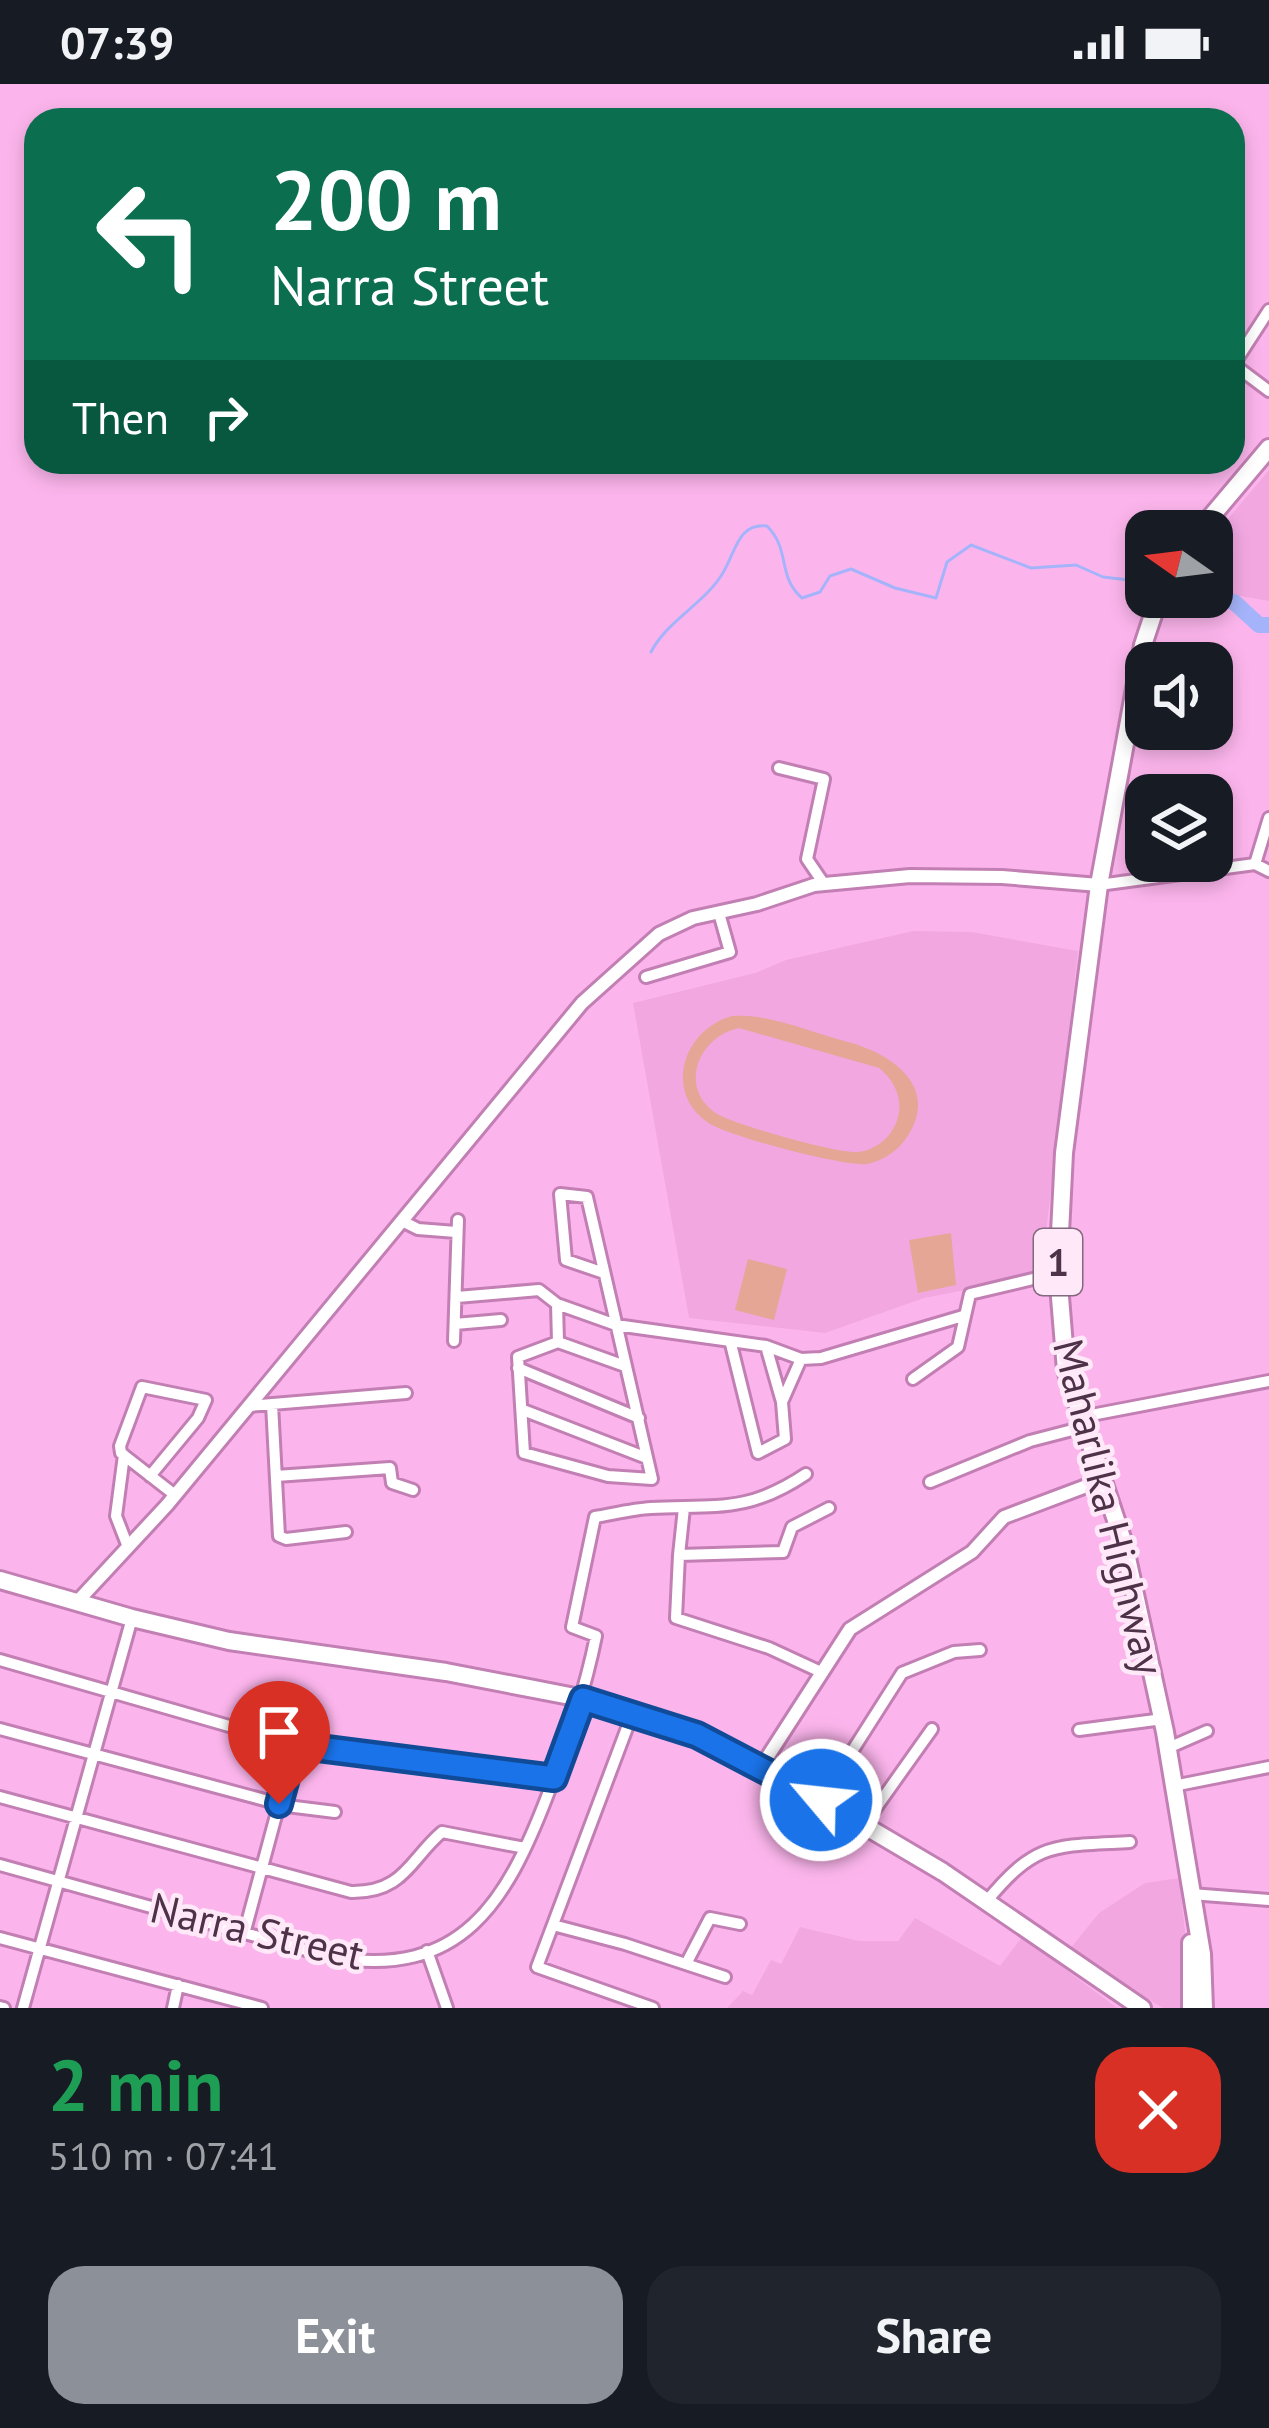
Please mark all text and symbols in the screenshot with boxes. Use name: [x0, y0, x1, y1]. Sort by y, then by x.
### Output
text: 07:39: [60, 13, 174, 71]
text: 200 m: [270, 144, 502, 253]
icon: left: [72, 156, 228, 312]
text: Narra Street: [270, 250, 549, 320]
icon: right: [193, 384, 259, 450]
text: Then: [72, 388, 169, 446]
north arrow: [1125, 510, 1233, 618]
map controls: [1125, 510, 1233, 882]
button: sound: [1125, 642, 1233, 750]
button: layers: [1125, 774, 1233, 882]
road number: 1: [1034, 1229, 1082, 1295]
street label: Maharlika Highway: [1041, 1333, 1178, 1681]
pin: [228, 1681, 330, 1804]
icon: arrive: [246, 1699, 312, 1765]
position arrow: [758, 1737, 884, 1863]
street label: Narra Street: [145, 1879, 369, 1982]
text: 2 min: [48, 2038, 224, 2131]
button: close: [1095, 2047, 1221, 2173]
text: 510 m · 07:41: [48, 2130, 279, 2181]
button: Exit: [48, 2266, 623, 2404]
button: Share: [647, 2266, 1221, 2404]

